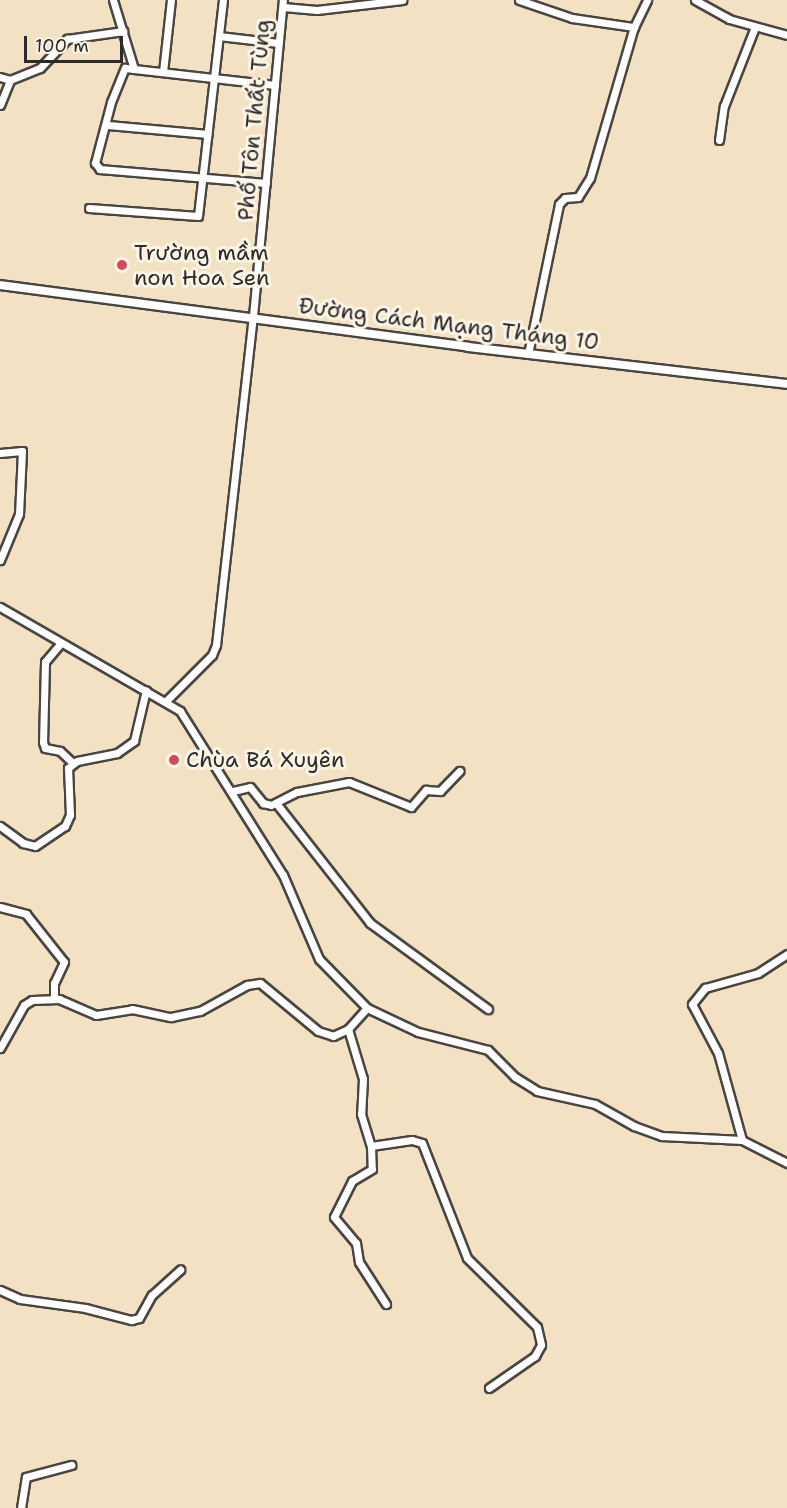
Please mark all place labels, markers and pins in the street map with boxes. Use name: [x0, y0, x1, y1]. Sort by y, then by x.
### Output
place label: Trường mầm non Hoa Sen: [134, 239, 270, 290]
marker: Trường mầm non Hoa Sen: [115, 258, 129, 272]
place label: Chùa Bá Xuyên: [186, 747, 344, 773]
marker: Chùa Bá Xuyên: [167, 753, 181, 767]

